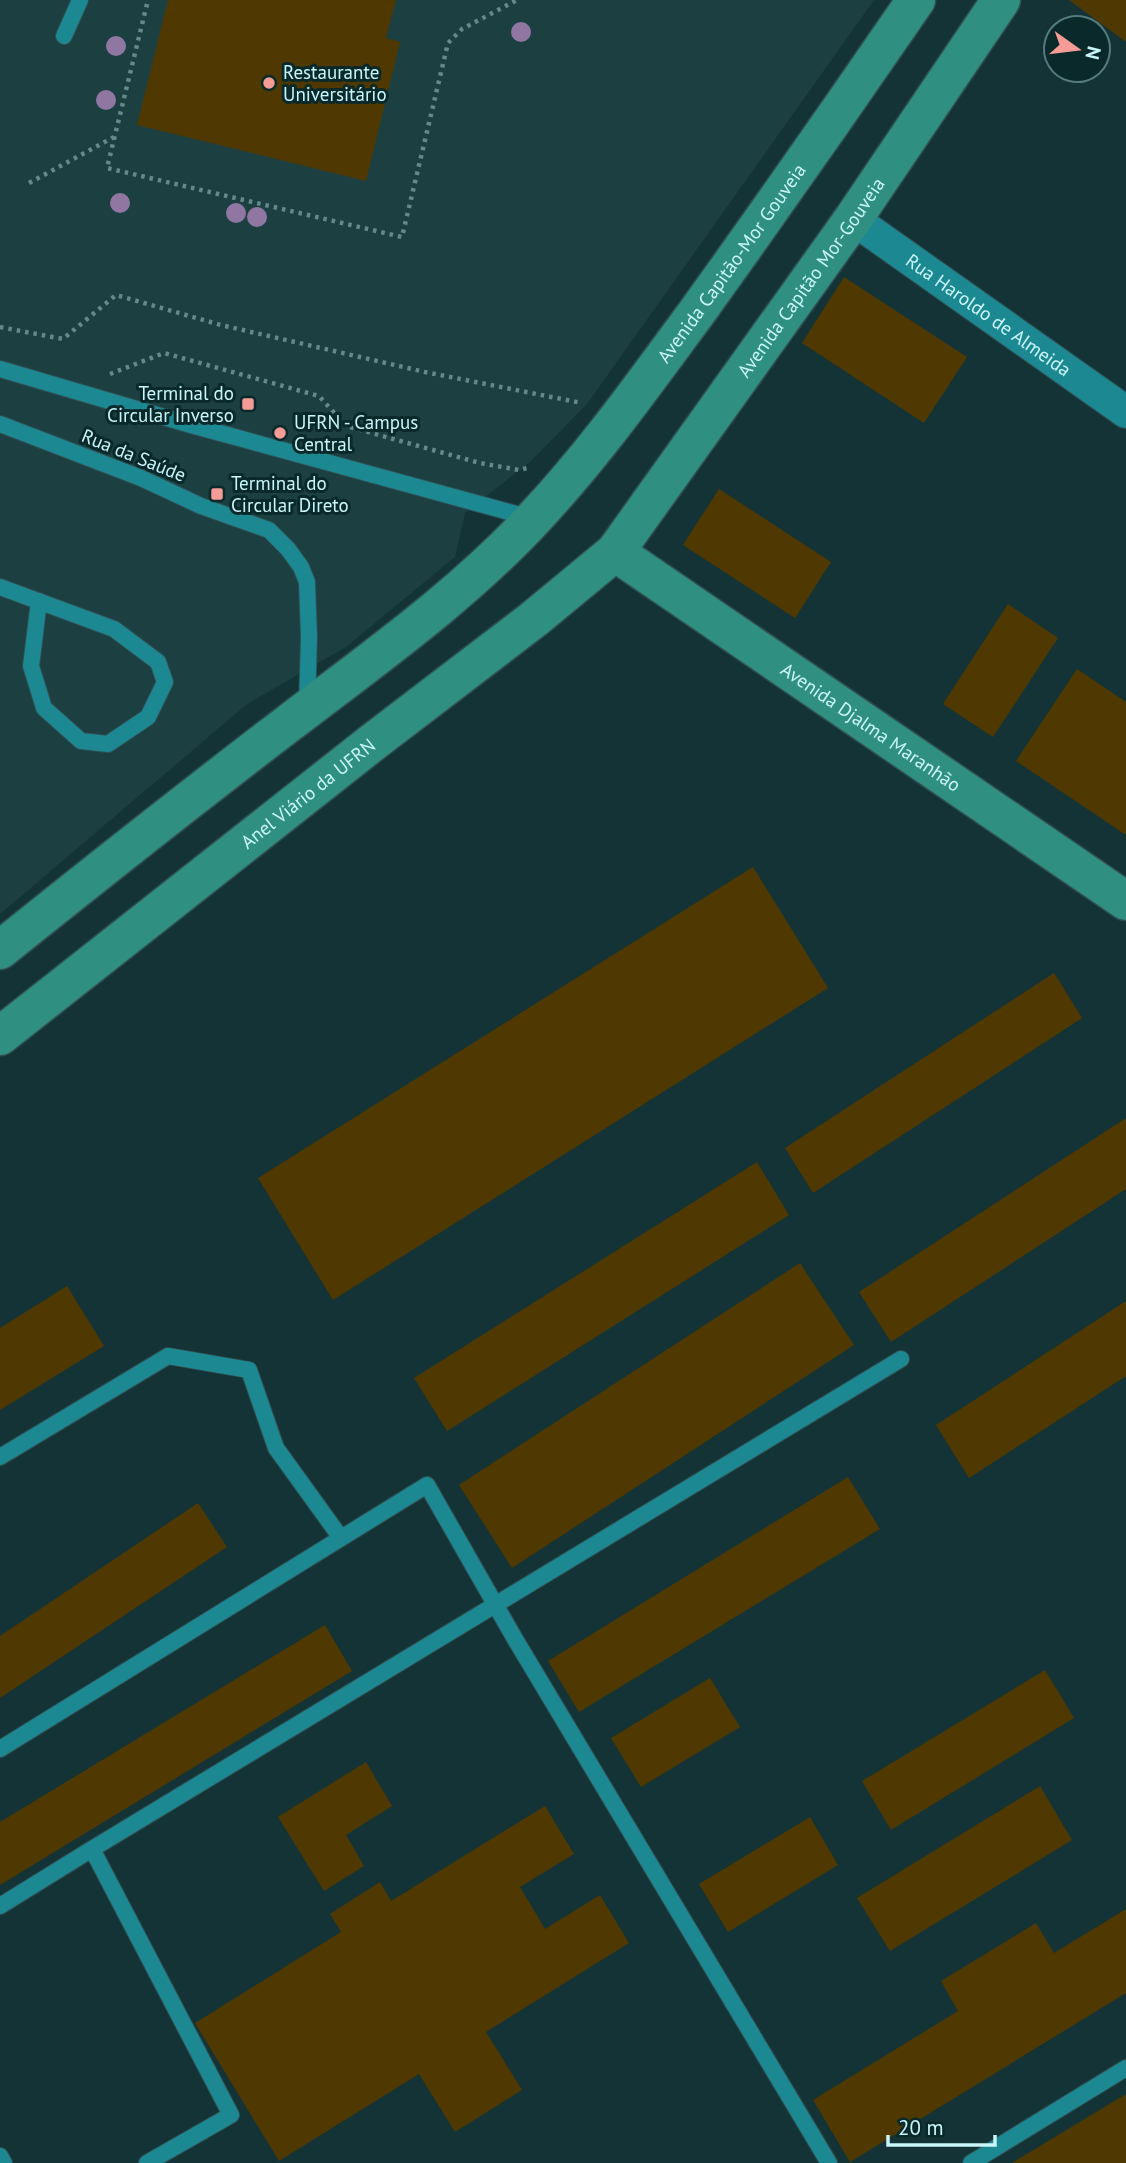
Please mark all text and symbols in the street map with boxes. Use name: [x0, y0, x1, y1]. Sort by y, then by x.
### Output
north arrow: [1042, 14, 1112, 84]
text: N: [1080, 44, 1107, 62]
place label: Restaurante Universitário: [283, 60, 387, 106]
marker: Restaurante Universitário: [261, 75, 277, 91]
street label: Avenida Capitão-Mor Gouveia: [652, 159, 811, 367]
street label: Avenida Capitão Mor-Gouveia: [732, 173, 890, 382]
street label: Rua Haroldo de Almeida: [901, 248, 1076, 381]
place label: Terminal do Circular Inverso: [107, 381, 234, 427]
marker: Terminal do Circular Inverso: [240, 396, 256, 412]
place label: UFRN - Campus Central: [294, 410, 418, 456]
street label: Rua da Saúde: [78, 423, 190, 487]
marker: UFRN - Campus Central: [272, 425, 288, 441]
place label: Terminal do Circular Direto: [231, 471, 349, 517]
marker: Terminal do Circular Direto: [209, 486, 225, 502]
street label: Avenida Djalma Maranhão: [776, 657, 966, 797]
street label: Anel Viário da UFRN: [236, 733, 380, 854]
scale bar: [888, 2104, 995, 2148]
text: 20 m: [898, 2114, 944, 2141]

